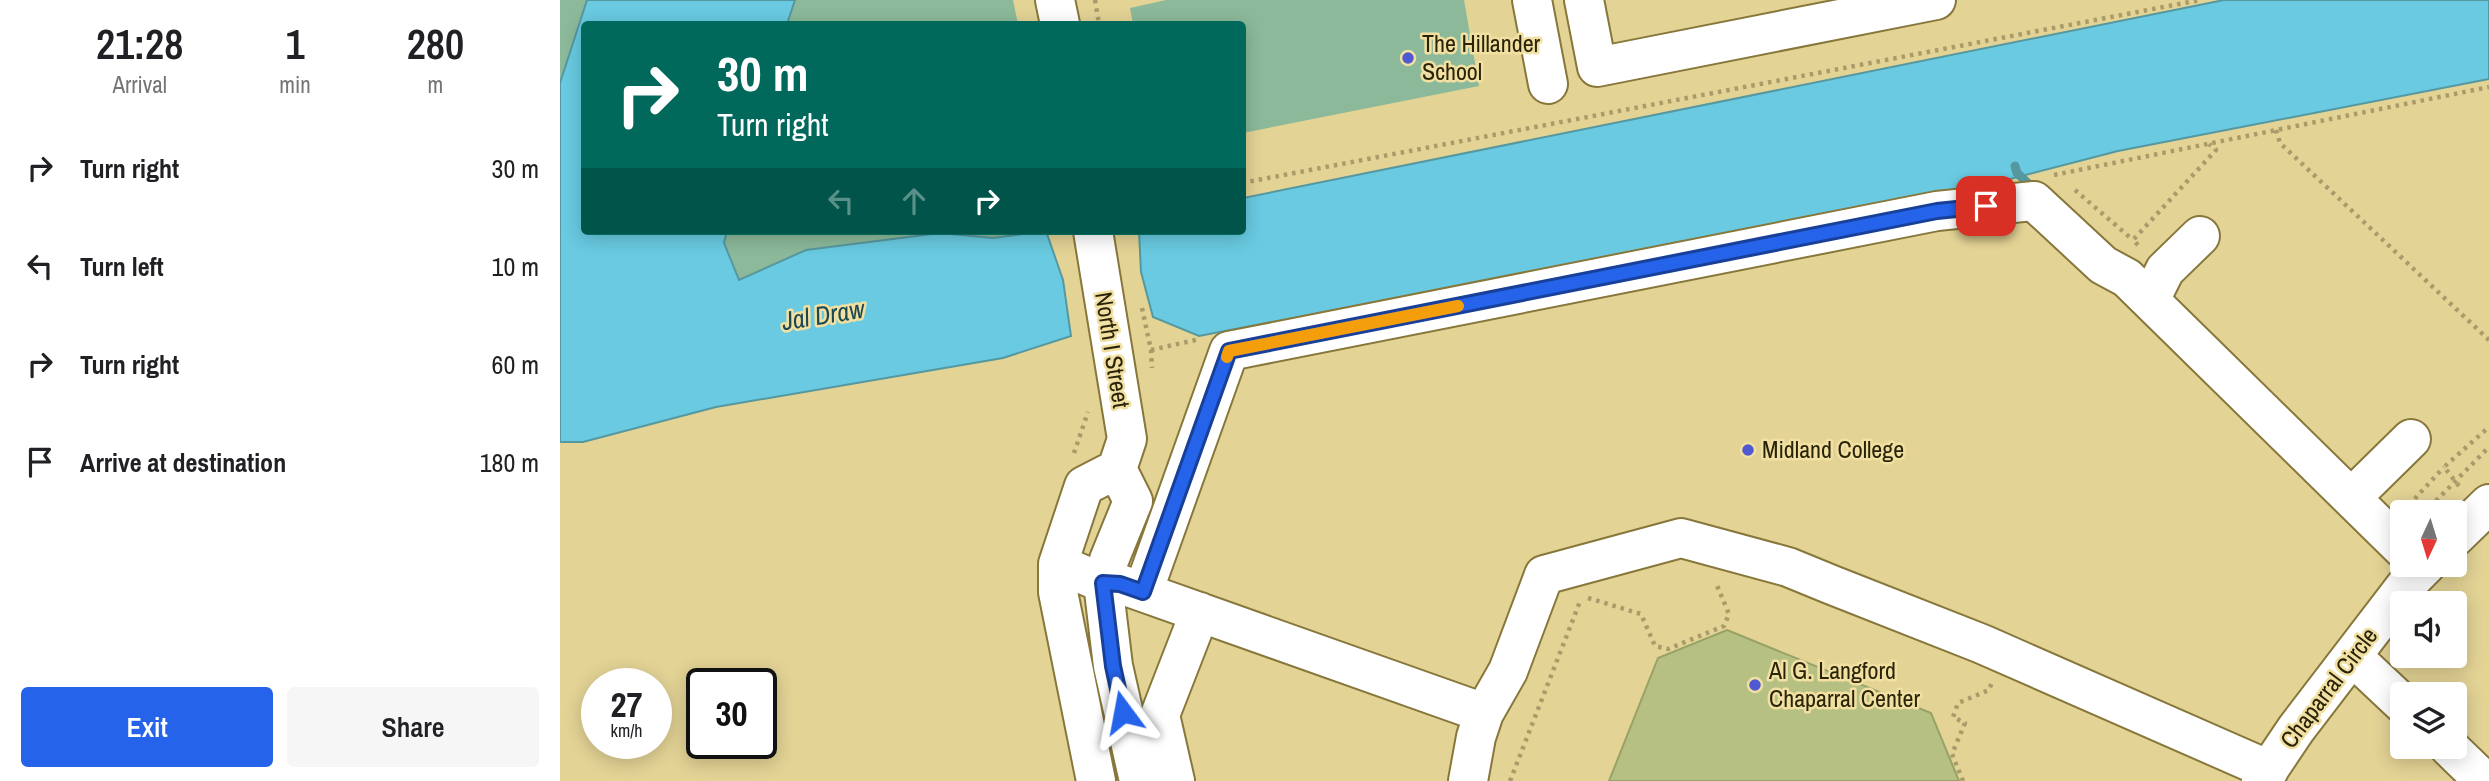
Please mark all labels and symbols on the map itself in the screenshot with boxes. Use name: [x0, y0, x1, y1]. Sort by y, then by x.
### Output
place label: The Hillander School: [1422, 27, 1541, 87]
marker: The Hillander School: [1400, 50, 1416, 66]
pin: [1956, 176, 2016, 236]
water label: Jal Draw: [778, 290, 868, 338]
street label: North I Street: [1088, 290, 1138, 411]
place label: Midland College: [1762, 433, 1904, 465]
marker: Midland College: [1740, 442, 1756, 458]
north arrow: [2390, 500, 2468, 578]
street label: Chaparral Circle: [2272, 621, 2384, 754]
place label: Al G. Langford Chaparral Center: [1768, 654, 1920, 714]
speed limit sign: 30: [686, 668, 777, 759]
position arrow: [1086, 675, 1160, 749]
marker: Al G. Langford Chaparral Center: [1747, 677, 1763, 693]

